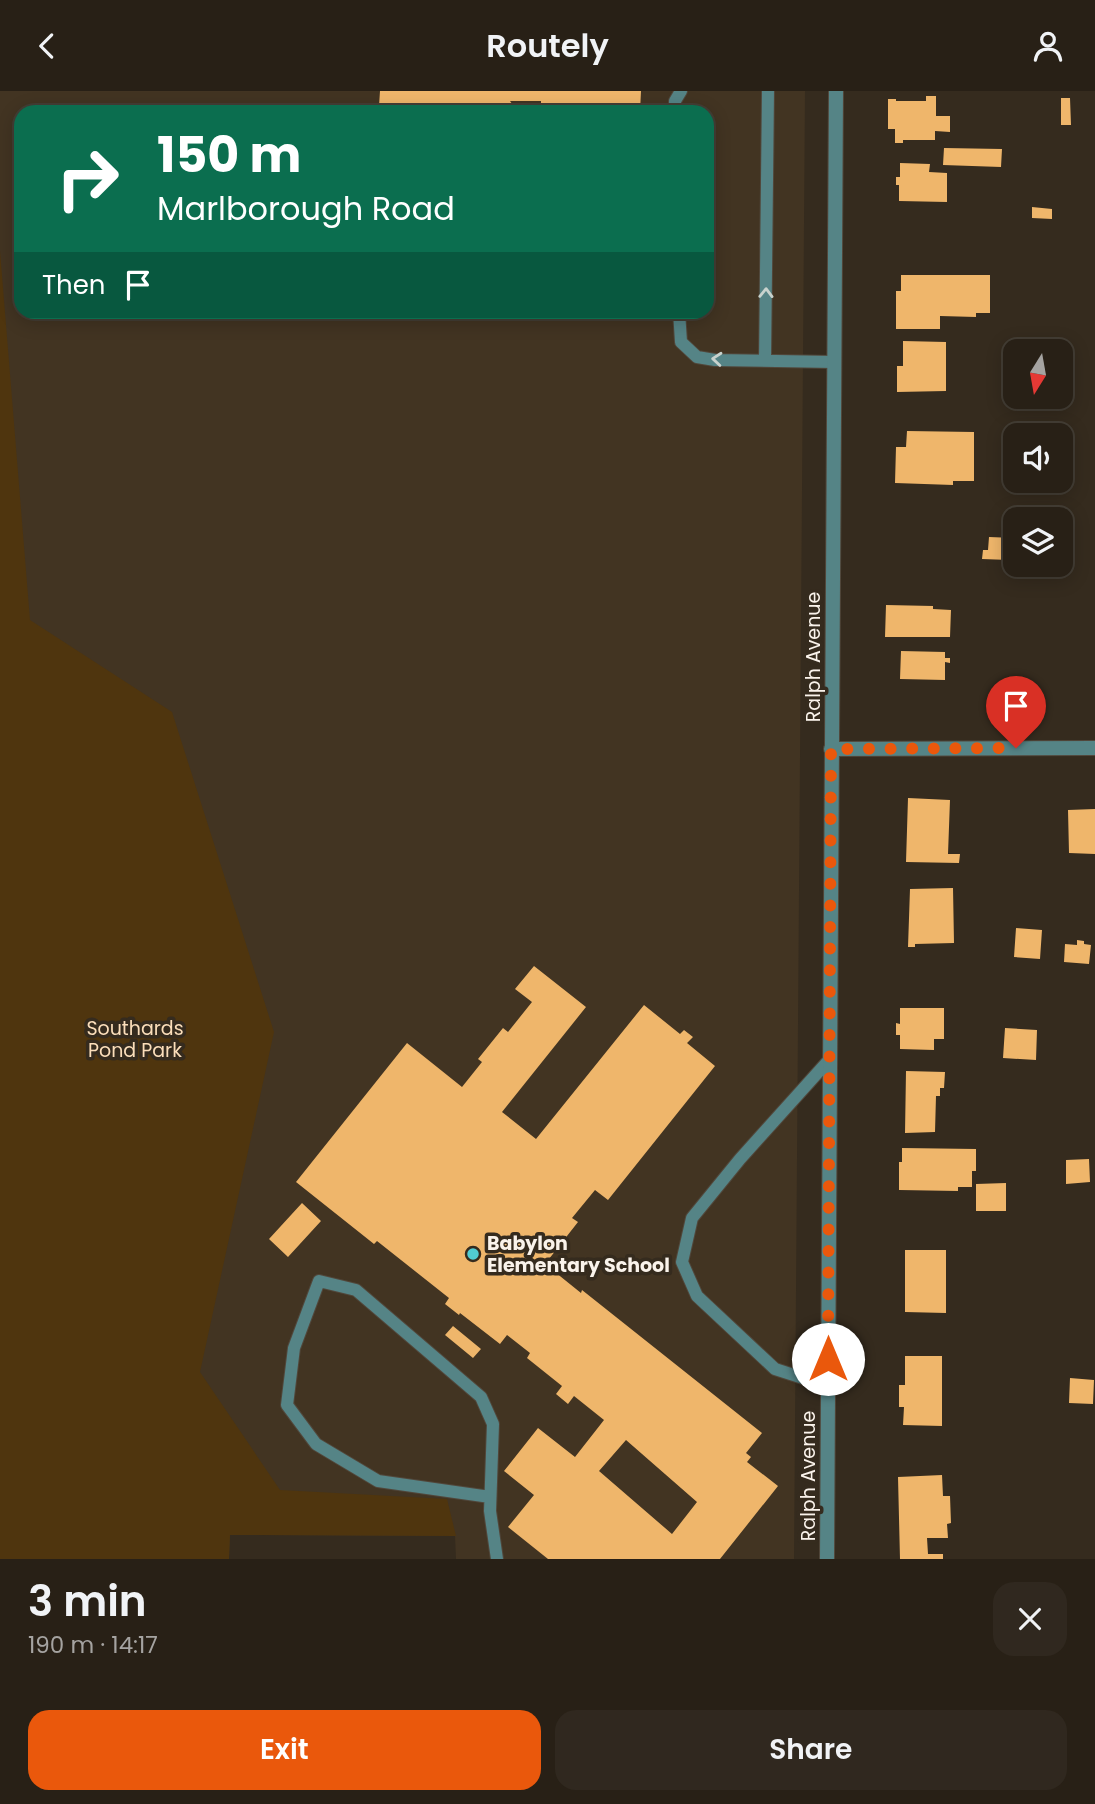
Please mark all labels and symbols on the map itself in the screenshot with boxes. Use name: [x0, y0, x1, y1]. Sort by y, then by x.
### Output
one-way arrow: [758, 287, 773, 298]
north arrow: [1003, 339, 1073, 409]
one-way arrow: [711, 352, 722, 367]
street label: Ralph Avenue: [800, 592, 827, 722]
pin: [986, 676, 1046, 748]
park label: Southards Pond Park: [86, 1015, 184, 1064]
place label: Babylon Elementary School: [487, 1230, 670, 1279]
marker: Babylon Elementary School: [465, 1246, 481, 1262]
position arrow: [791, 1322, 865, 1396]
street label: Ralph Avenue: [795, 1411, 822, 1541]

